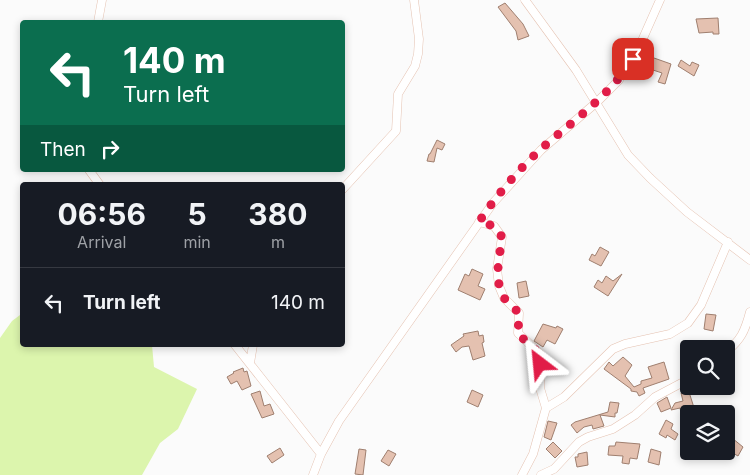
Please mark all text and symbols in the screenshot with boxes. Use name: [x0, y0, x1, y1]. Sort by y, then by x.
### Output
pin: [612, 38, 654, 80]
text: 140 m: [123, 39, 226, 81]
icon: left: [40, 40, 105, 105]
icon: arrive: [619, 45, 647, 73]
text: Turn left: [123, 81, 209, 107]
icon: right: [96, 135, 124, 163]
text: Then: [40, 138, 86, 161]
text: 06:56: [58, 196, 146, 232]
text: 5: [188, 196, 207, 232]
text: 380: [248, 196, 307, 232]
text: Arrival: [77, 232, 126, 252]
text: min: [183, 232, 211, 252]
text: m: [271, 232, 285, 252]
icon: left: [40, 289, 68, 317]
text: Turn left: [83, 291, 161, 314]
text: 140 m: [271, 291, 325, 314]
position arrow: [513, 337, 565, 389]
map controls: [680, 340, 735, 460]
button: search: [680, 340, 735, 395]
button: layers: [680, 405, 735, 460]

